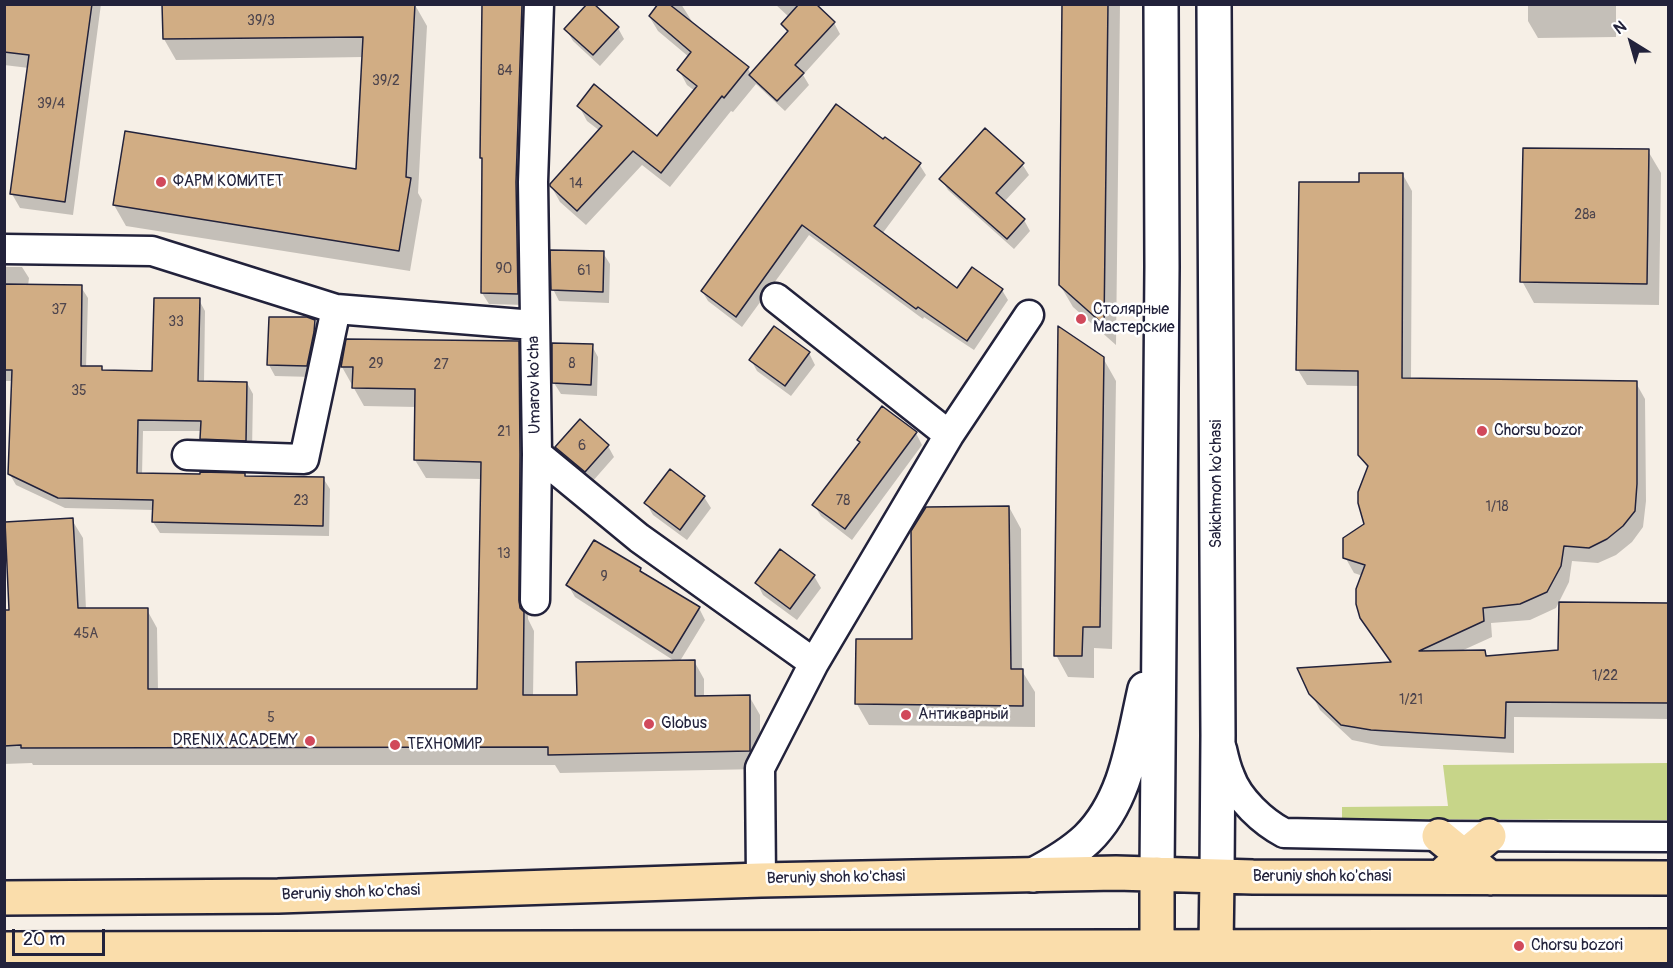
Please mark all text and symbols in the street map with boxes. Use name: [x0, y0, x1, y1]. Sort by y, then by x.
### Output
north arrow: [1601, 12, 1661, 72]
house number: 39/3: [247, 13, 275, 29]
text: N: [1610, 16, 1631, 39]
house number: 84: [497, 63, 513, 79]
house number: 39/2: [372, 73, 400, 89]
house number: 39/4: [37, 96, 65, 112]
place label: ФАРМ КОМИТЕТ: [173, 172, 284, 192]
marker: ФАРМ КОМИТЕТ: [154, 175, 168, 189]
house number: 14: [569, 176, 583, 192]
house number: 28а: [1574, 207, 1596, 223]
house number: 90: [496, 261, 512, 277]
house number: 61: [577, 263, 591, 279]
place label: Столярные Мастерские: [1093, 300, 1175, 338]
house number: 37: [51, 302, 67, 318]
marker: Столярные Мастерские: [1074, 312, 1088, 326]
house number: 33: [168, 314, 184, 330]
street label: Umarov ko'cha: [525, 336, 545, 434]
house number: 29: [368, 356, 384, 372]
house number: 8: [568, 356, 576, 372]
house number: 27: [433, 357, 449, 373]
house number: 35: [71, 383, 87, 399]
street label: Sakichmon ko'chasi: [1207, 420, 1227, 548]
place label: Chorsu bozor: [1494, 421, 1583, 441]
house number: 21: [497, 424, 511, 440]
marker: Chorsu bozor: [1475, 424, 1489, 438]
house number: 6: [578, 438, 586, 454]
house number: 23: [293, 493, 309, 509]
house number: 78: [836, 493, 850, 509]
house number: 1/18: [1485, 499, 1509, 515]
house number: 13: [497, 546, 511, 562]
house number: 9: [600, 569, 608, 585]
house number: 45A: [74, 626, 98, 642]
house number: 1/22: [1592, 668, 1618, 684]
house number: 1/21: [1399, 692, 1423, 708]
place label: Антикварный: [918, 705, 1009, 725]
marker: Антикварный: [899, 708, 913, 722]
house number: 5: [267, 710, 275, 726]
place label: Globus: [661, 714, 707, 734]
marker: Globus: [642, 717, 656, 731]
place label: DRENIX ACADEMY: [172, 731, 298, 751]
marker: DRENIX ACADEMY: [303, 734, 317, 748]
place label: ТЕХНОМИР: [407, 735, 482, 755]
marker: ТЕХНОМИР: [388, 738, 402, 752]
street label: Beruniy shoh ko'chasi: [767, 867, 905, 889]
street label: Beruniy shoh ko'chasi: [1253, 867, 1391, 887]
street label: Beruniy shoh ko'chasi: [281, 881, 421, 905]
scale bar: [15, 917, 108, 955]
text: 20 m: [23, 928, 65, 951]
place label: Chorsu bozori: [1531, 936, 1623, 956]
marker: Chorsu bozori: [1512, 939, 1526, 953]

